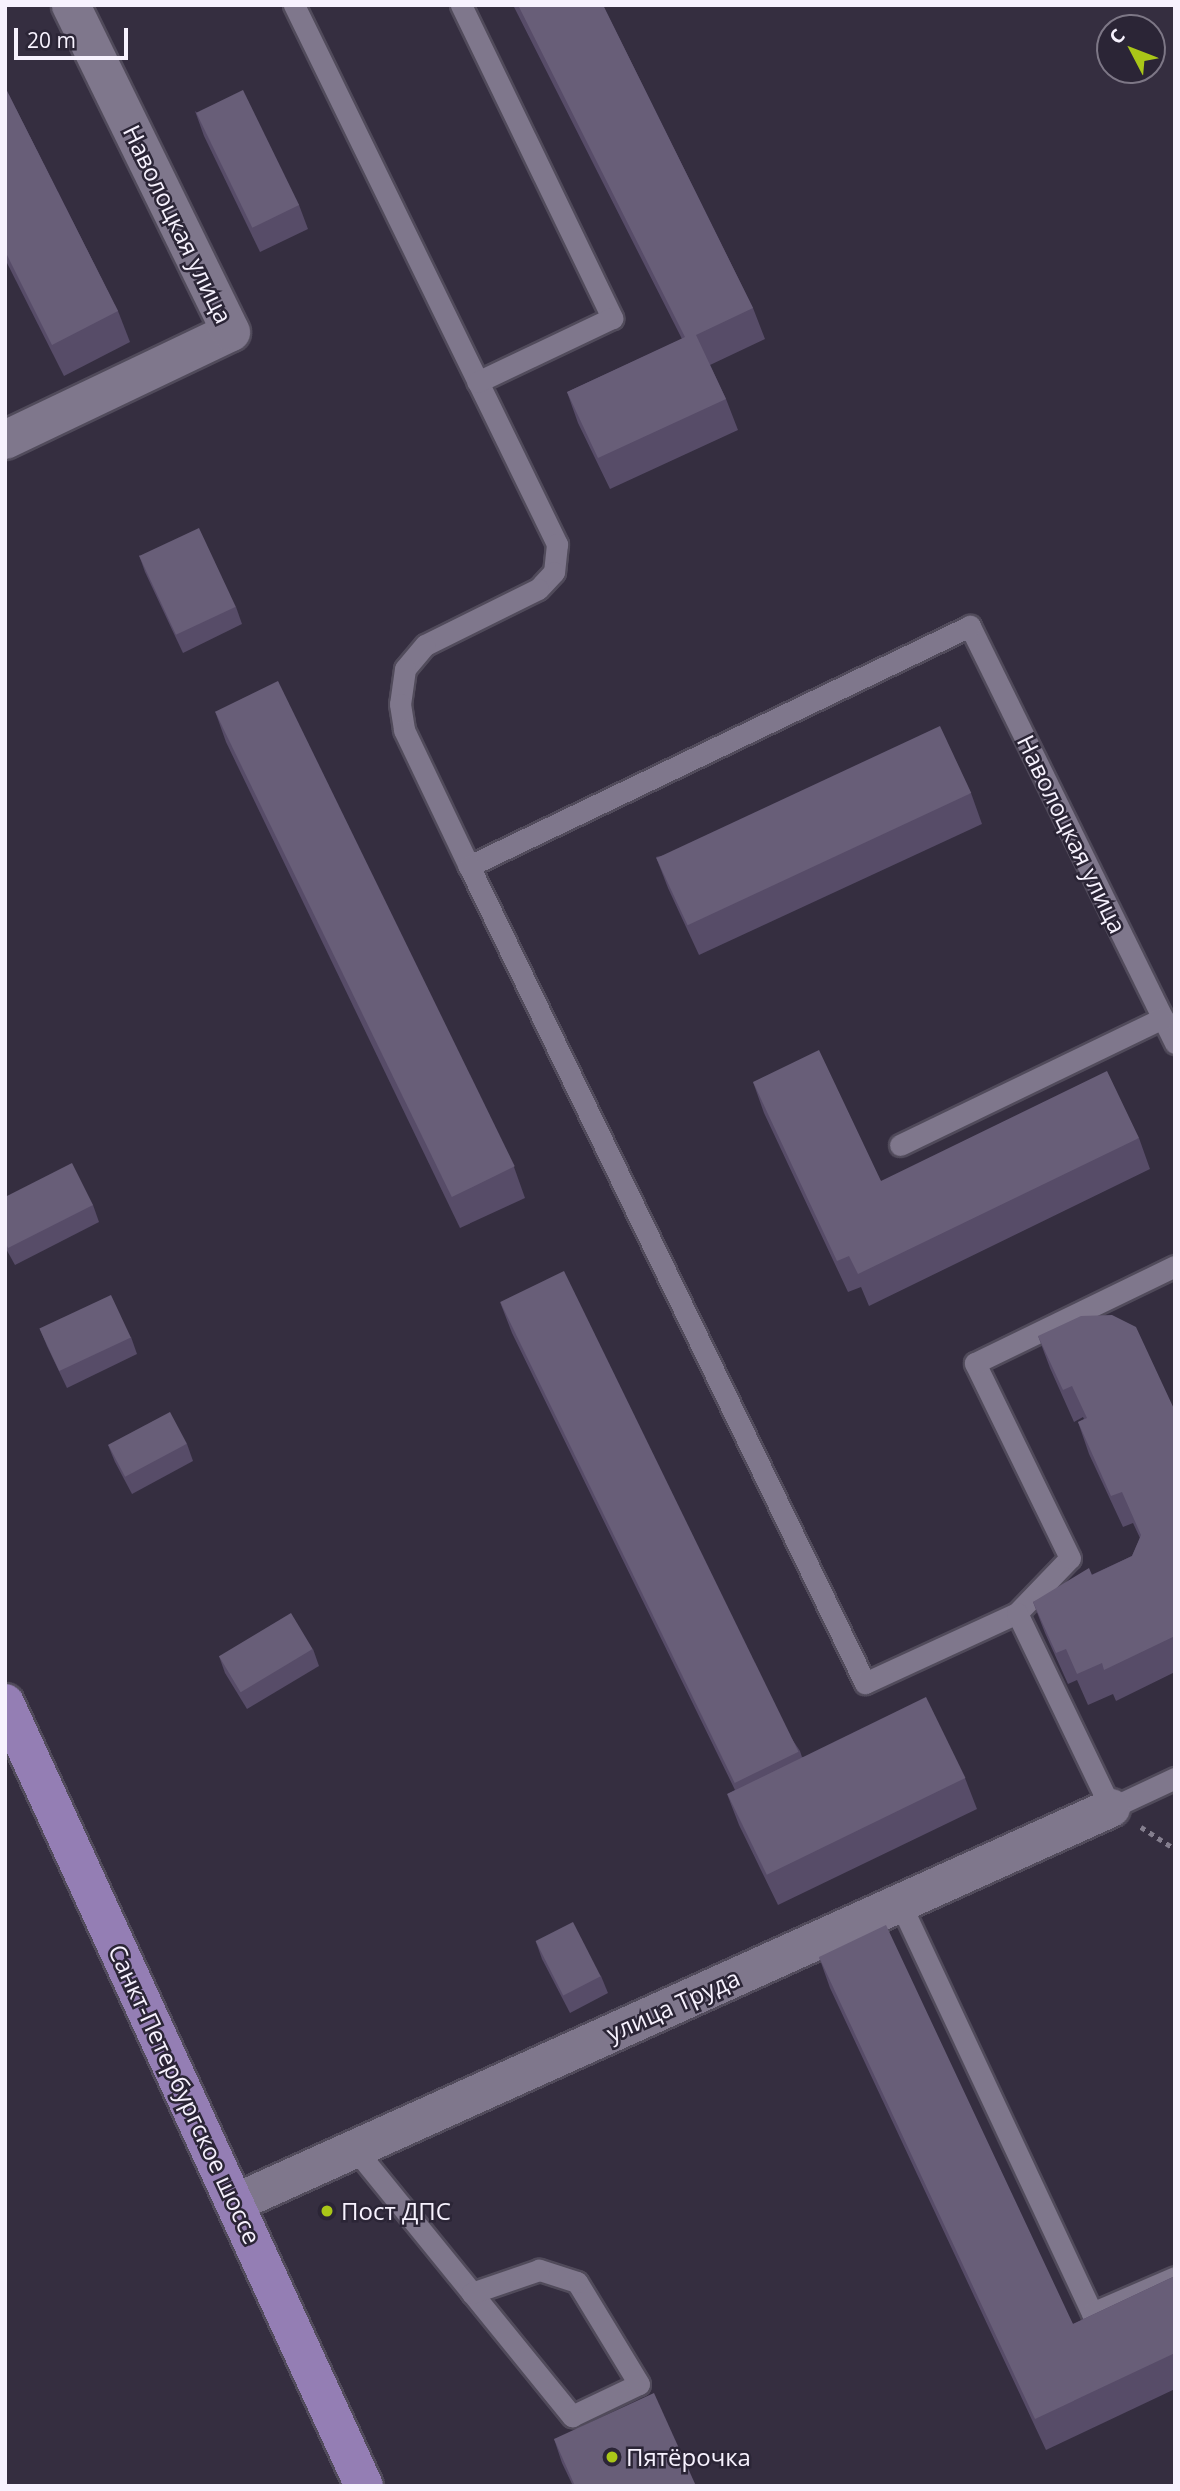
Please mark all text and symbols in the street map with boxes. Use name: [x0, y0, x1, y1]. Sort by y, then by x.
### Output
scale bar: [18, 14, 131, 58]
north arrow: [1096, 14, 1166, 84]
text: С: [1103, 23, 1131, 49]
text: 20 m: [27, 26, 76, 54]
street label: Наволоцкая улица: [117, 120, 239, 328]
street label: Наволоцкая улица: [1011, 730, 1133, 938]
street label: Санкт-Петербургское шоссе: [103, 1940, 267, 2248]
street label: улица Труда: [602, 1963, 744, 2047]
place label: Пост ДПС: [341, 2197, 451, 2225]
marker: Пост ДПС: [319, 2203, 335, 2219]
place label: Пятёрочка: [626, 2443, 751, 2471]
marker: Пятёрочка: [604, 2449, 620, 2465]

